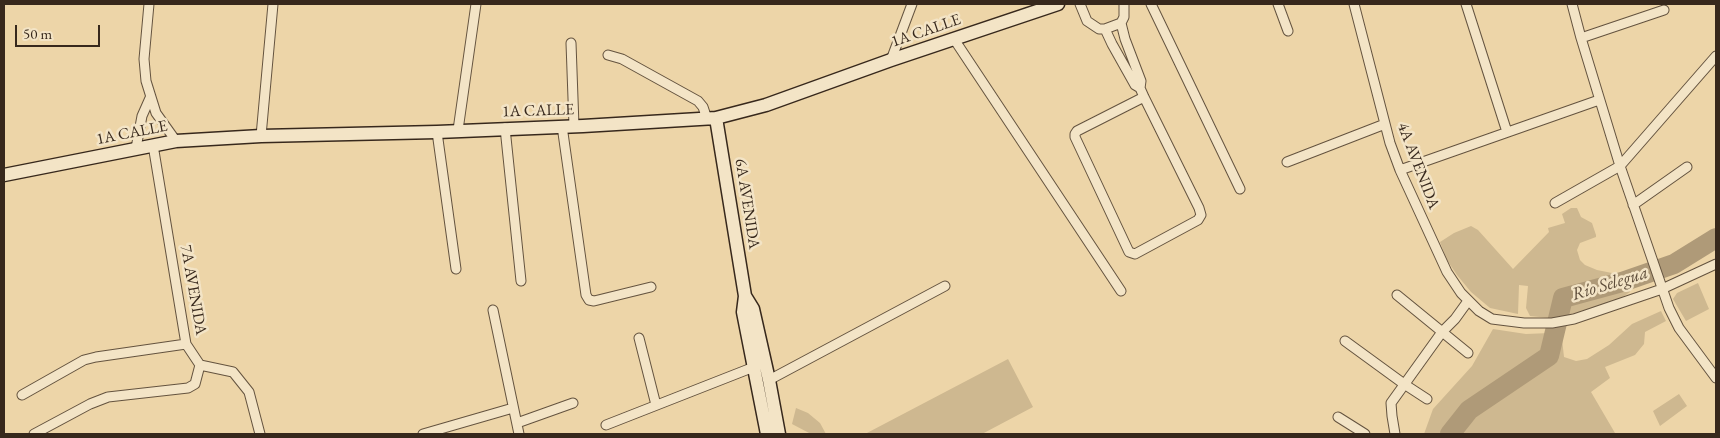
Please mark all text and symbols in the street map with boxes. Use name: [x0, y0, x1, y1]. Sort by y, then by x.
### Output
street label: 1A CALLE: [889, 10, 963, 52]
scale bar: [18, 15, 102, 47]
text: 50 m: [23, 24, 52, 43]
street label: 1A CALLE: [502, 100, 574, 122]
street label: 1A CALLE: [95, 117, 169, 149]
street label: 4A AVENIDA: [1393, 120, 1443, 212]
street label: 6A AVENIDA: [730, 157, 764, 251]
street label: 7A AVENIDA: [176, 243, 210, 337]
water label: Río Selegua: [1569, 262, 1651, 306]

